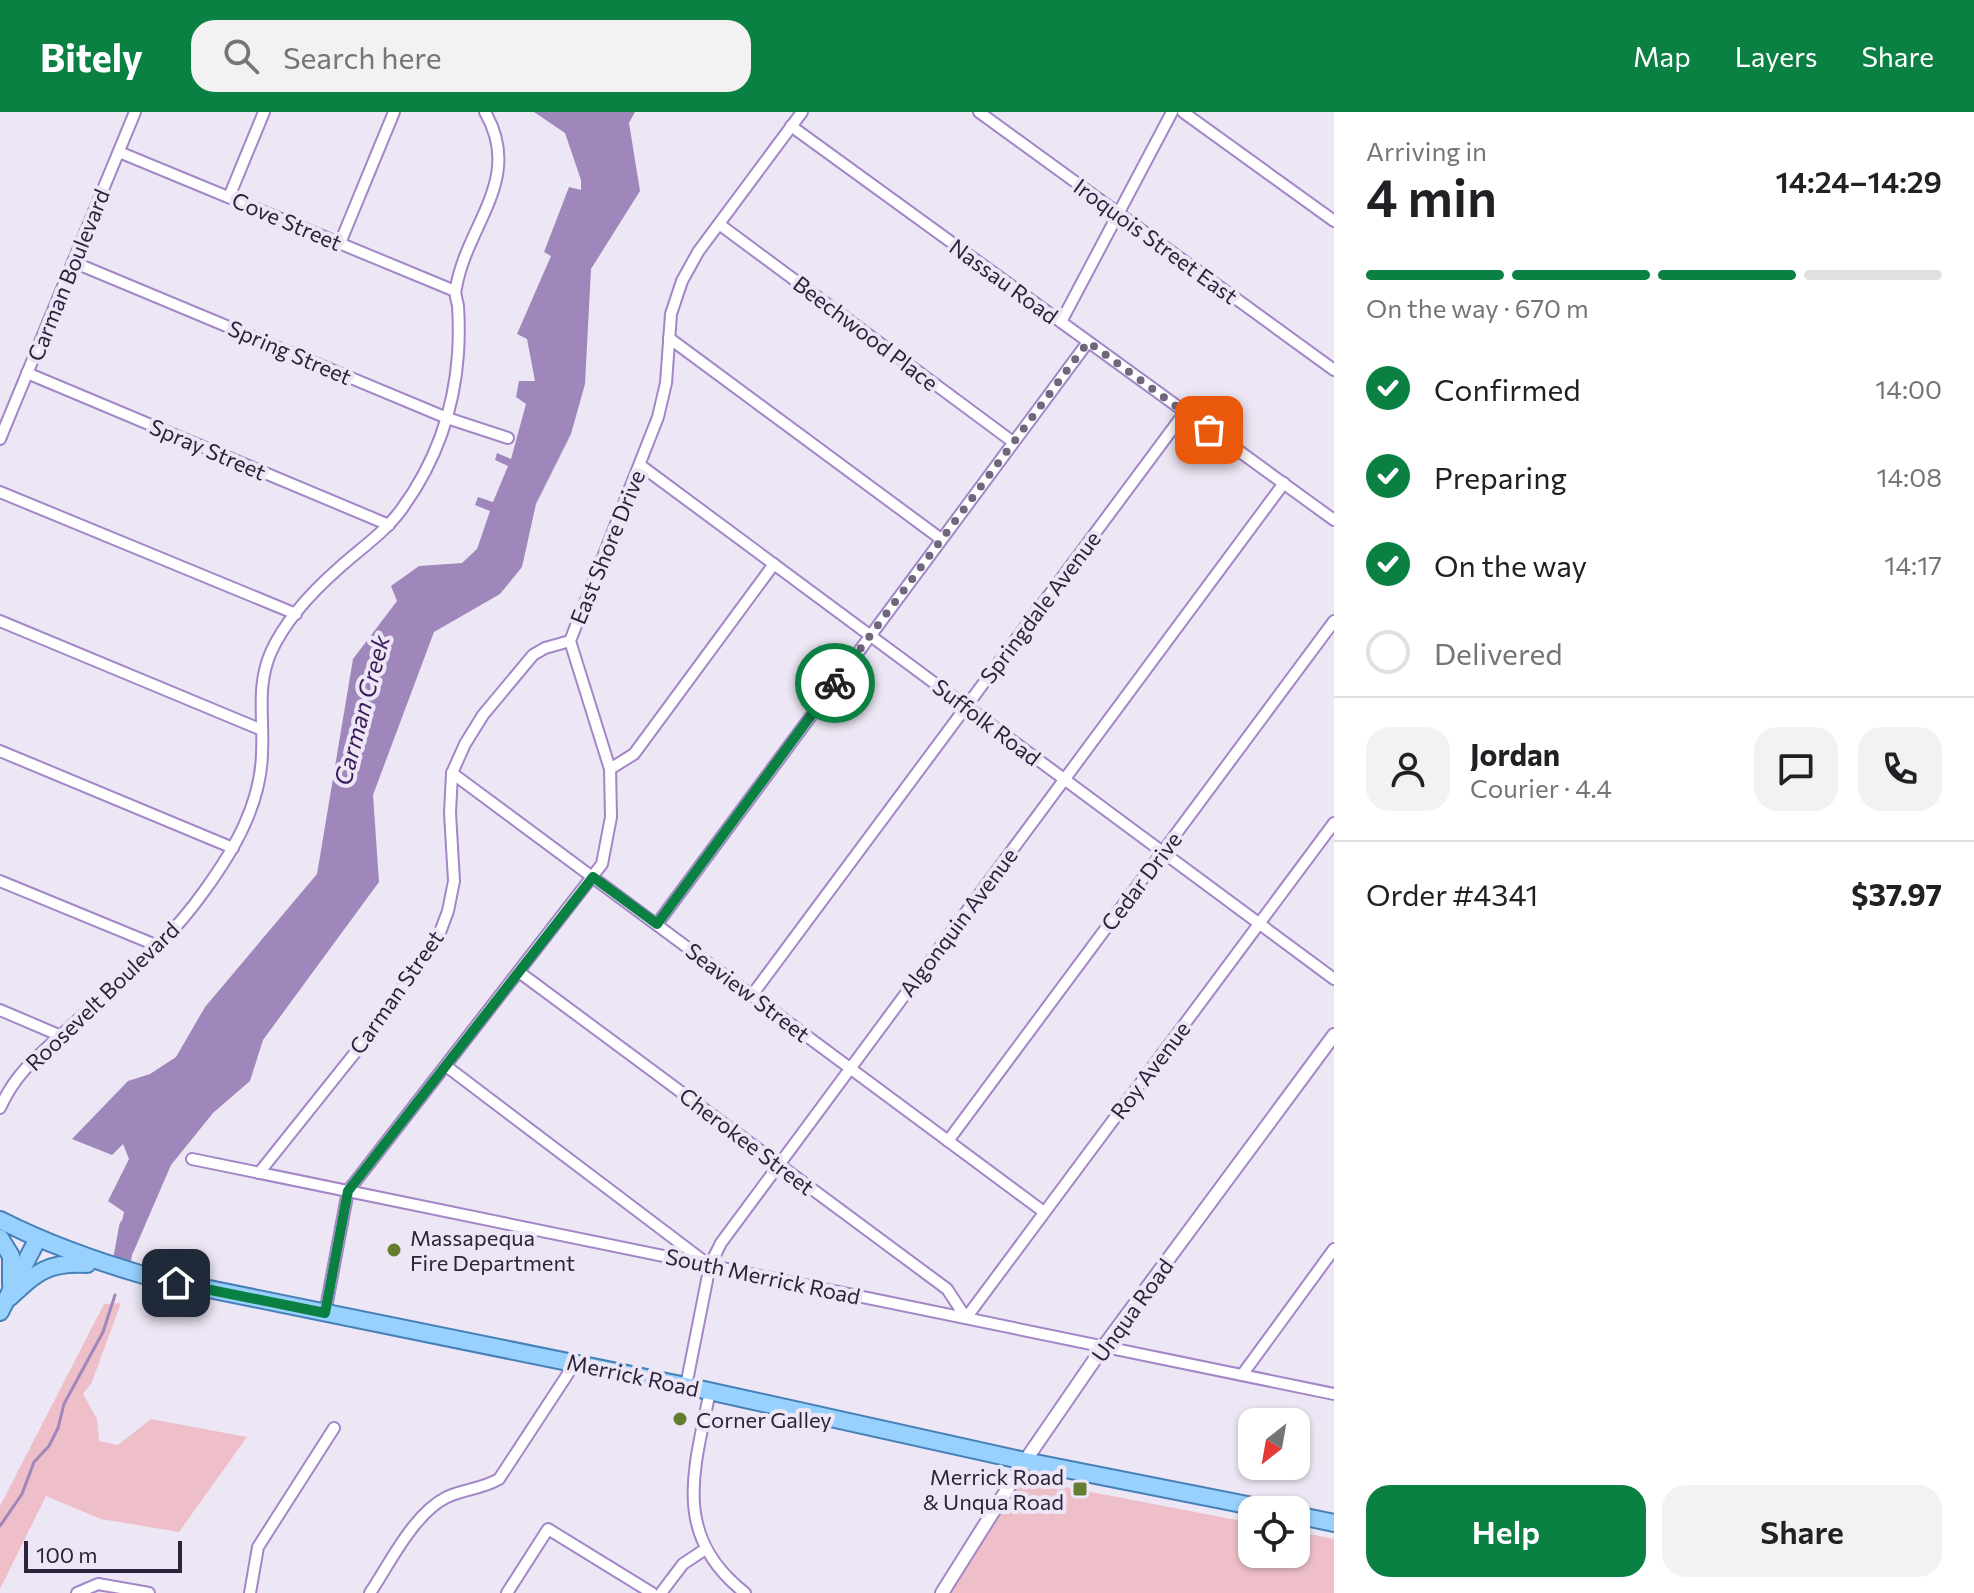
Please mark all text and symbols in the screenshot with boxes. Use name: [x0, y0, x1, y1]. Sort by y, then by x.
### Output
search box: [191, 20, 751, 92]
text: Bitely: [40, 33, 143, 80]
icon: search: [219, 34, 263, 78]
text: Search here: [283, 38, 442, 75]
text: Map: [1633, 39, 1691, 73]
text: Layers: [1735, 39, 1817, 73]
text: Share: [1861, 39, 1934, 73]
text: Arriving in: [1366, 135, 1487, 166]
text: 14:24–14:29: [1775, 162, 1942, 199]
text: 4 min: [1366, 164, 1497, 228]
street label: Iroquois Street East: [1069, 173, 1243, 309]
street label: Carman Boulevard: [21, 185, 115, 365]
street label: Cove Street: [228, 186, 346, 256]
street label: Nassau Road: [945, 233, 1063, 329]
street label: Beechwood Place: [788, 270, 944, 396]
text: On the way · 670 m: [1366, 292, 1589, 323]
street label: Spring Street: [224, 314, 356, 390]
icon: check: [1366, 366, 1410, 410]
text: Confirmed: [1434, 370, 1581, 407]
text: 14:00: [1875, 373, 1942, 404]
pin: [1175, 396, 1243, 464]
icon: bag: [1187, 408, 1231, 452]
street label: Spray Street: [146, 412, 270, 486]
icon: check: [1366, 454, 1410, 498]
text: Preparing: [1434, 458, 1567, 495]
text: 14:08: [1876, 461, 1942, 492]
street label: East Shore Drive: [564, 466, 650, 628]
street label: Springdale Avenue: [974, 526, 1106, 688]
icon: check: [1366, 542, 1410, 586]
text: On the way: [1434, 546, 1587, 583]
text: 14:17: [1884, 549, 1942, 580]
water label: Carman Creek: [327, 631, 395, 788]
text: Delivered: [1434, 634, 1563, 671]
courier: [795, 643, 875, 723]
icon: bike: [813, 661, 857, 705]
street label: Suffolk Road: [928, 673, 1046, 771]
button: person: [1366, 727, 1450, 811]
button: chat: [1754, 727, 1838, 811]
button: phone: [1858, 727, 1942, 811]
text: Jordan: [1470, 735, 1560, 772]
text: Courier · 4.4: [1470, 772, 1612, 803]
street label: Cedar Drive: [1095, 826, 1187, 936]
street label: Algonquin Avenue: [893, 842, 1023, 1002]
text: Order #4341: [1366, 875, 1538, 912]
text: $37.97: [1851, 875, 1942, 912]
street label: Roosevelt Boulevard: [20, 916, 184, 1076]
street label: Carman Street: [343, 925, 449, 1059]
street label: Seaview Street: [681, 937, 815, 1047]
street label: Roy Avenue: [1104, 1016, 1196, 1124]
street label: Cherokee Street: [674, 1082, 820, 1200]
place label: Massapequa Fire Department: [410, 1224, 575, 1276]
marker: Massapequa Fire Department: [385, 1241, 403, 1259]
street label: South Merrick Road: [663, 1242, 863, 1310]
pin: [142, 1249, 210, 1317]
street label: Unqua Road: [1086, 1253, 1178, 1367]
icon: home: [154, 1261, 198, 1305]
street label: Merrick Road: [565, 1348, 701, 1402]
place label: Corner Galley: [696, 1406, 832, 1433]
north arrow: [1238, 1408, 1310, 1480]
map controls: [1238, 1408, 1310, 1568]
marker: Corner Galley: [671, 1410, 689, 1428]
place label: Merrick Road & Unqua Road: [923, 1463, 1064, 1515]
marker: Merrick Road & Unqua Road: [1071, 1480, 1089, 1498]
button: Help: [1366, 1485, 1646, 1577]
button: Share: [1662, 1485, 1942, 1577]
button: locate: [1238, 1496, 1310, 1568]
scale bar: [24, 1537, 182, 1573]
text: 100 m: [36, 1541, 98, 1568]

